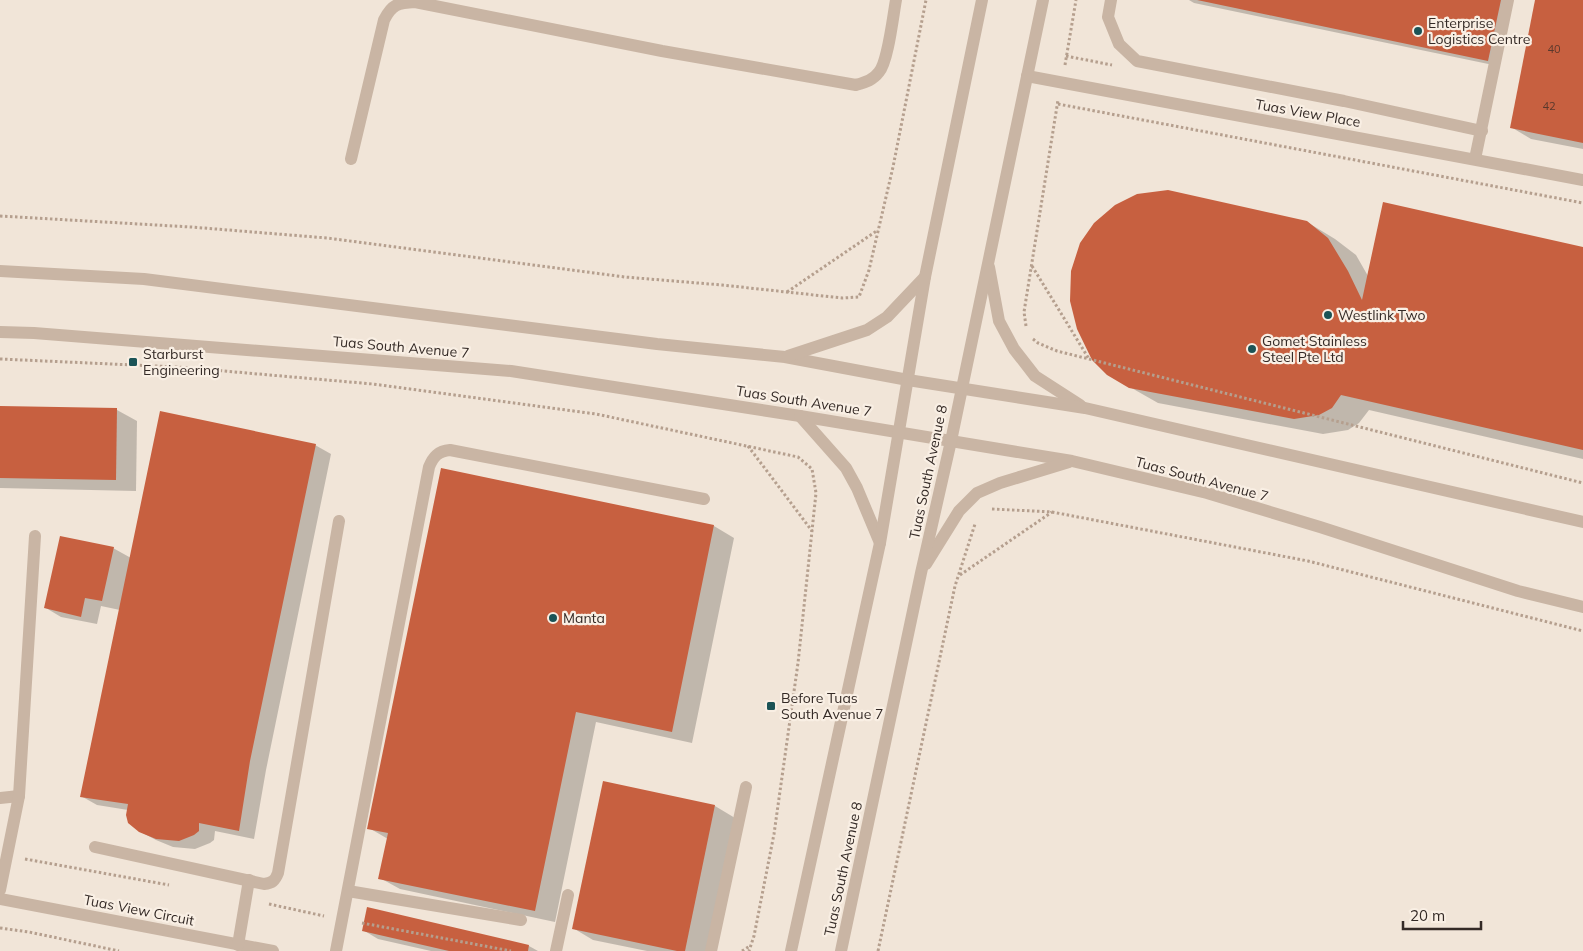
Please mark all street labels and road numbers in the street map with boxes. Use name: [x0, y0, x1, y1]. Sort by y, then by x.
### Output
street label: Tuas View Place: [1254, 95, 1362, 131]
street label: Tuas South Avenue 7: [332, 332, 470, 362]
street label: Tuas South Avenue 7: [735, 381, 873, 421]
street label: Tuas South Avenue 8: [905, 403, 951, 541]
street label: Tuas South Avenue 7: [1134, 453, 1270, 505]
street label: Tuas South Avenue 8: [820, 800, 866, 938]
street label: Tuas View Circuit: [82, 890, 196, 930]

